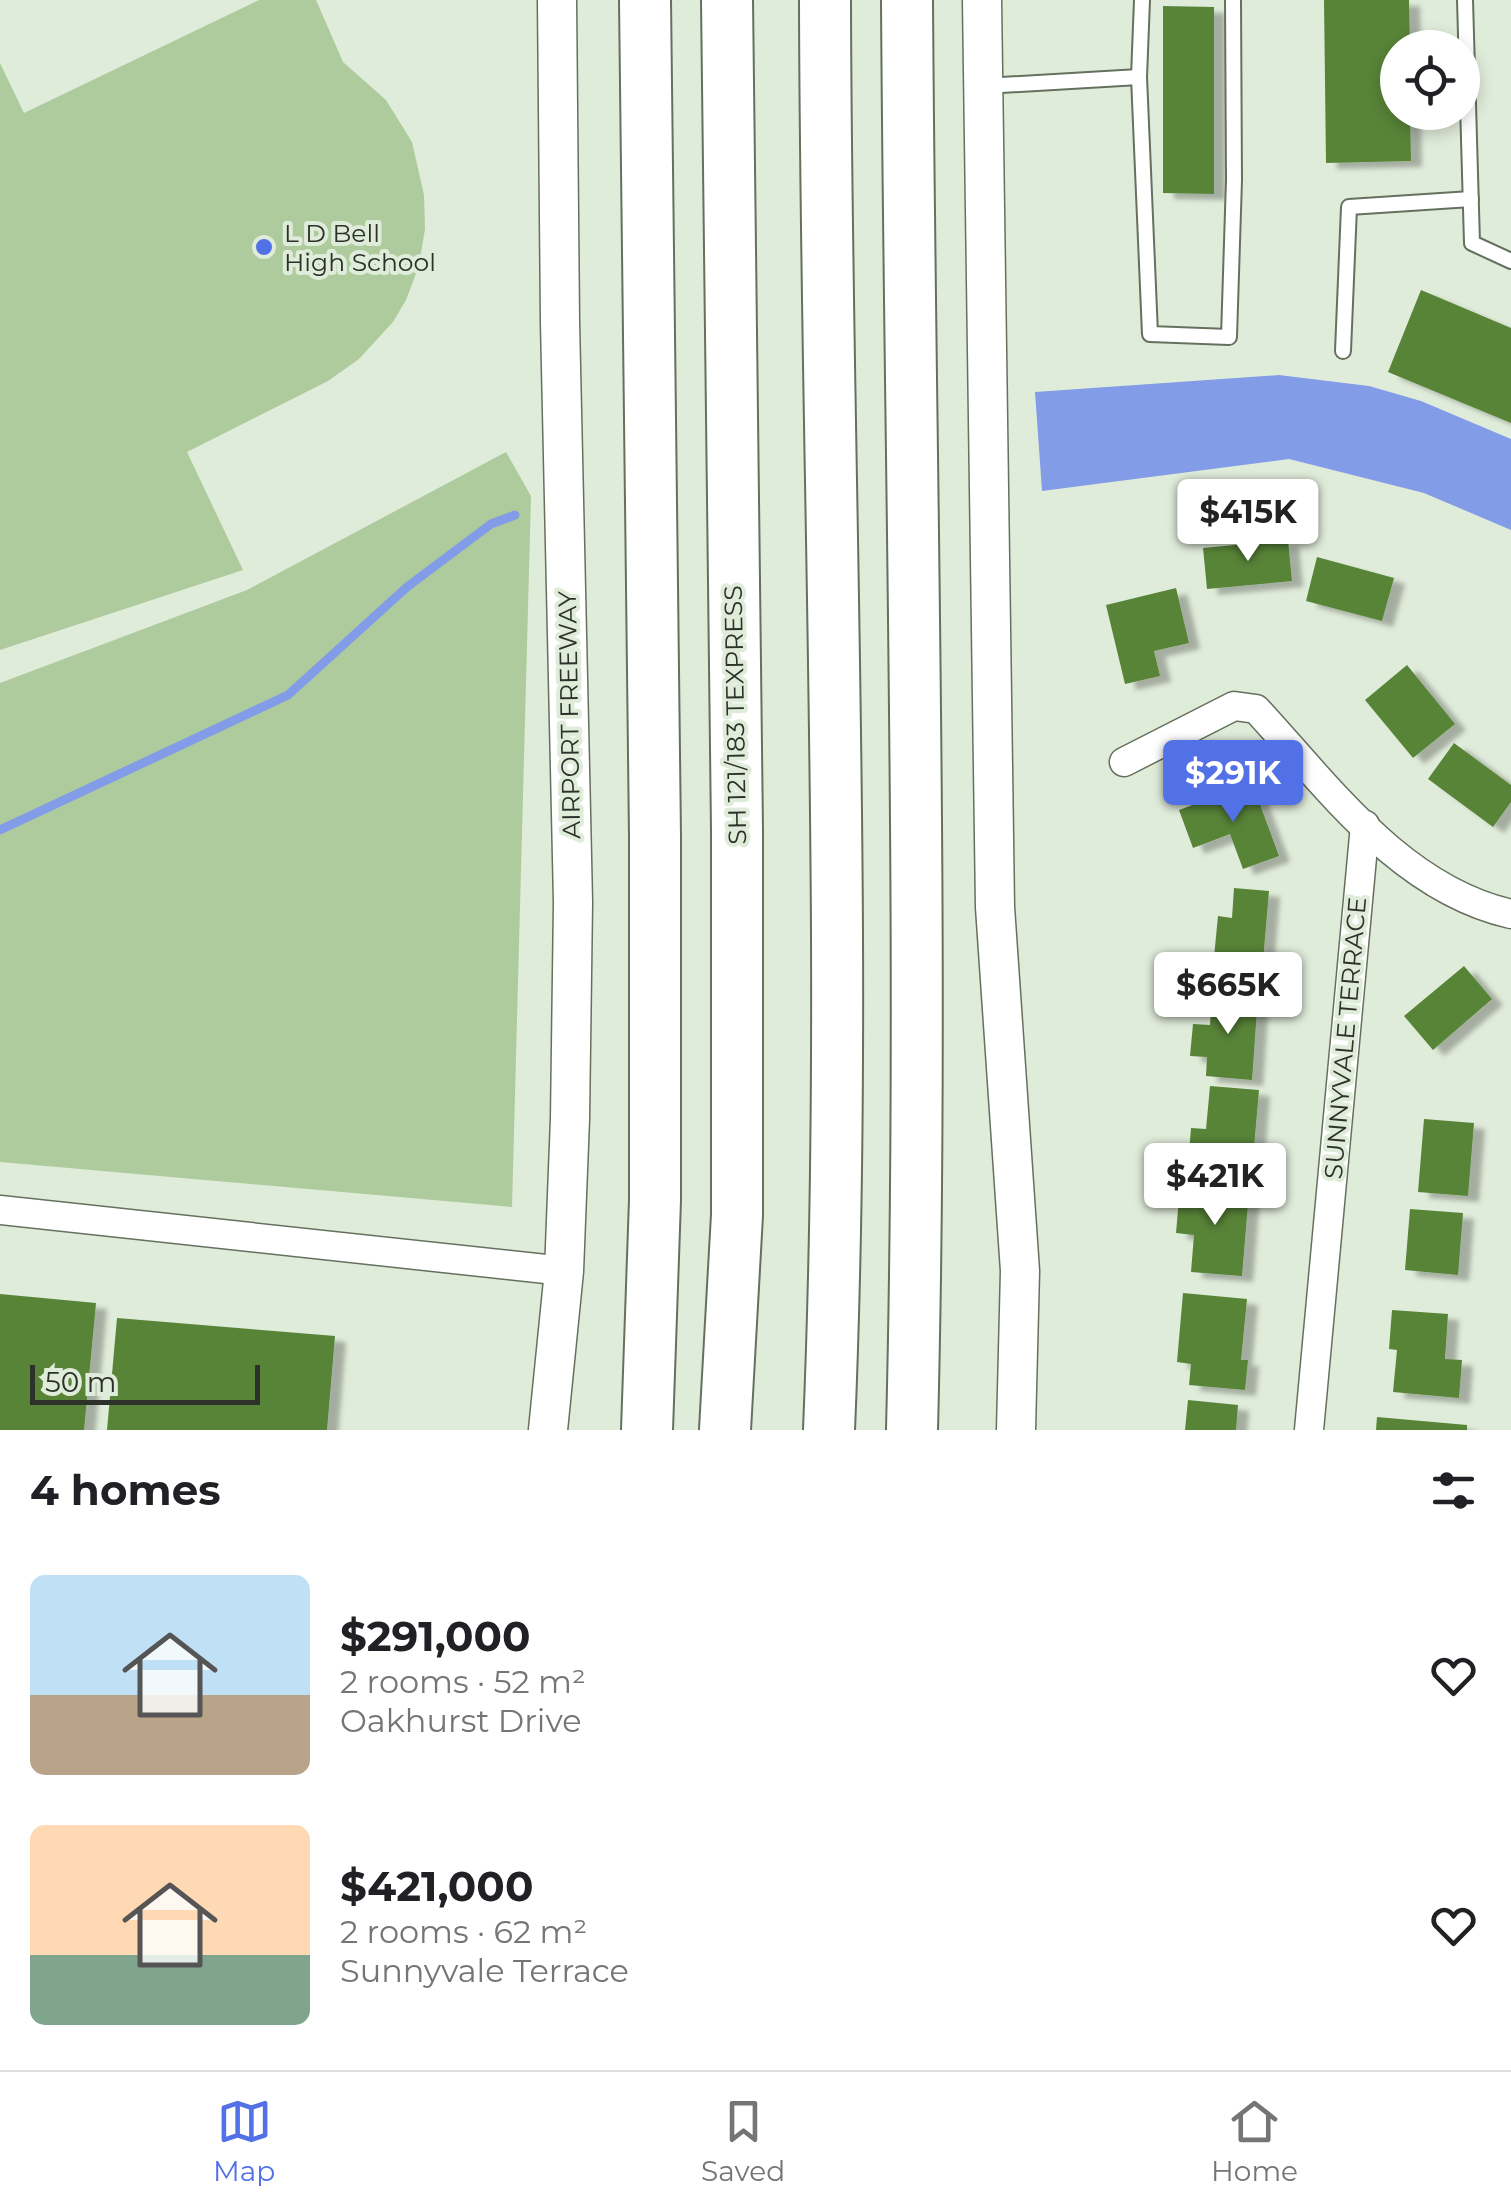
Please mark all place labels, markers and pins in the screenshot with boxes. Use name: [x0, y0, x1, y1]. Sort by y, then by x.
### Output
place label: L D Bell High School: [284, 218, 436, 277]
marker: L D Bell High School: [253, 236, 275, 258]
pin: $415K: [1178, 479, 1318, 564]
pin: $291K: [1163, 740, 1303, 825]
pin: $665K: [1158, 952, 1298, 1037]
pin: $421K: [1145, 1143, 1285, 1228]

